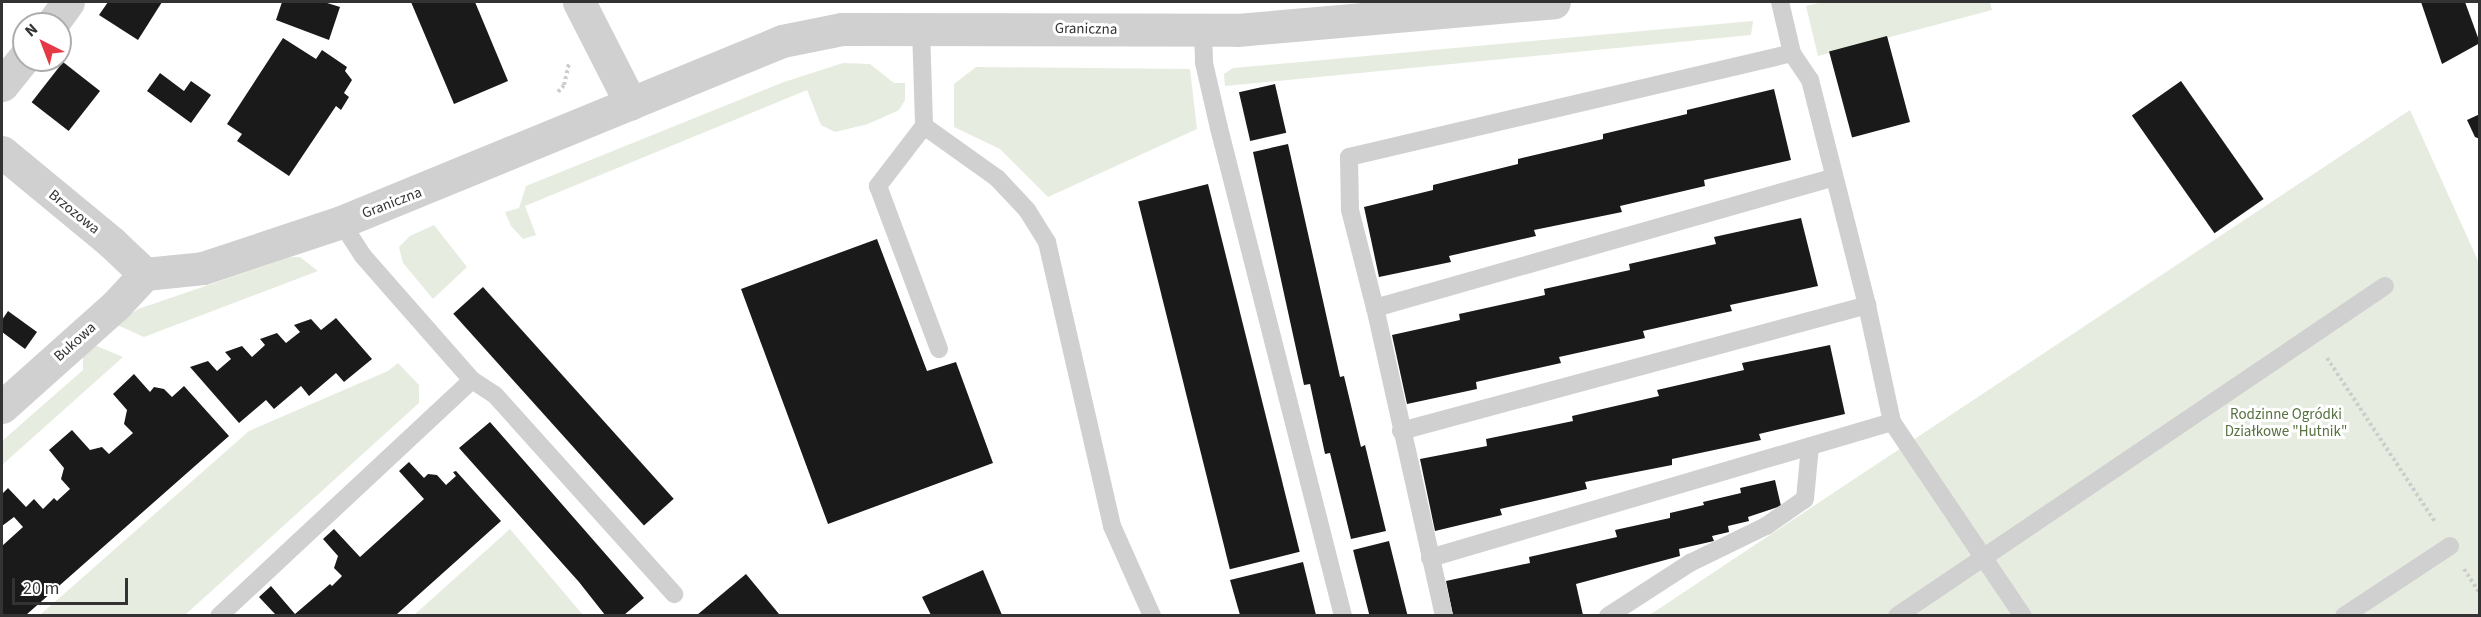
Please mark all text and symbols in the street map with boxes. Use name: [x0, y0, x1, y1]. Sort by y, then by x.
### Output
north arrow: [12, 12, 72, 72]
text: N: [20, 18, 43, 42]
street label: Graniczna: [1055, 19, 1117, 39]
street label: Graniczna: [360, 183, 424, 223]
street label: Brzozowa: [45, 186, 103, 238]
street label: Bukowa: [50, 318, 100, 366]
park label: Rodzinne Ogródki Działkowe "Hutnik": [2225, 405, 2347, 440]
scale bar: [15, 566, 130, 604]
text: 20 m: [23, 576, 59, 601]

